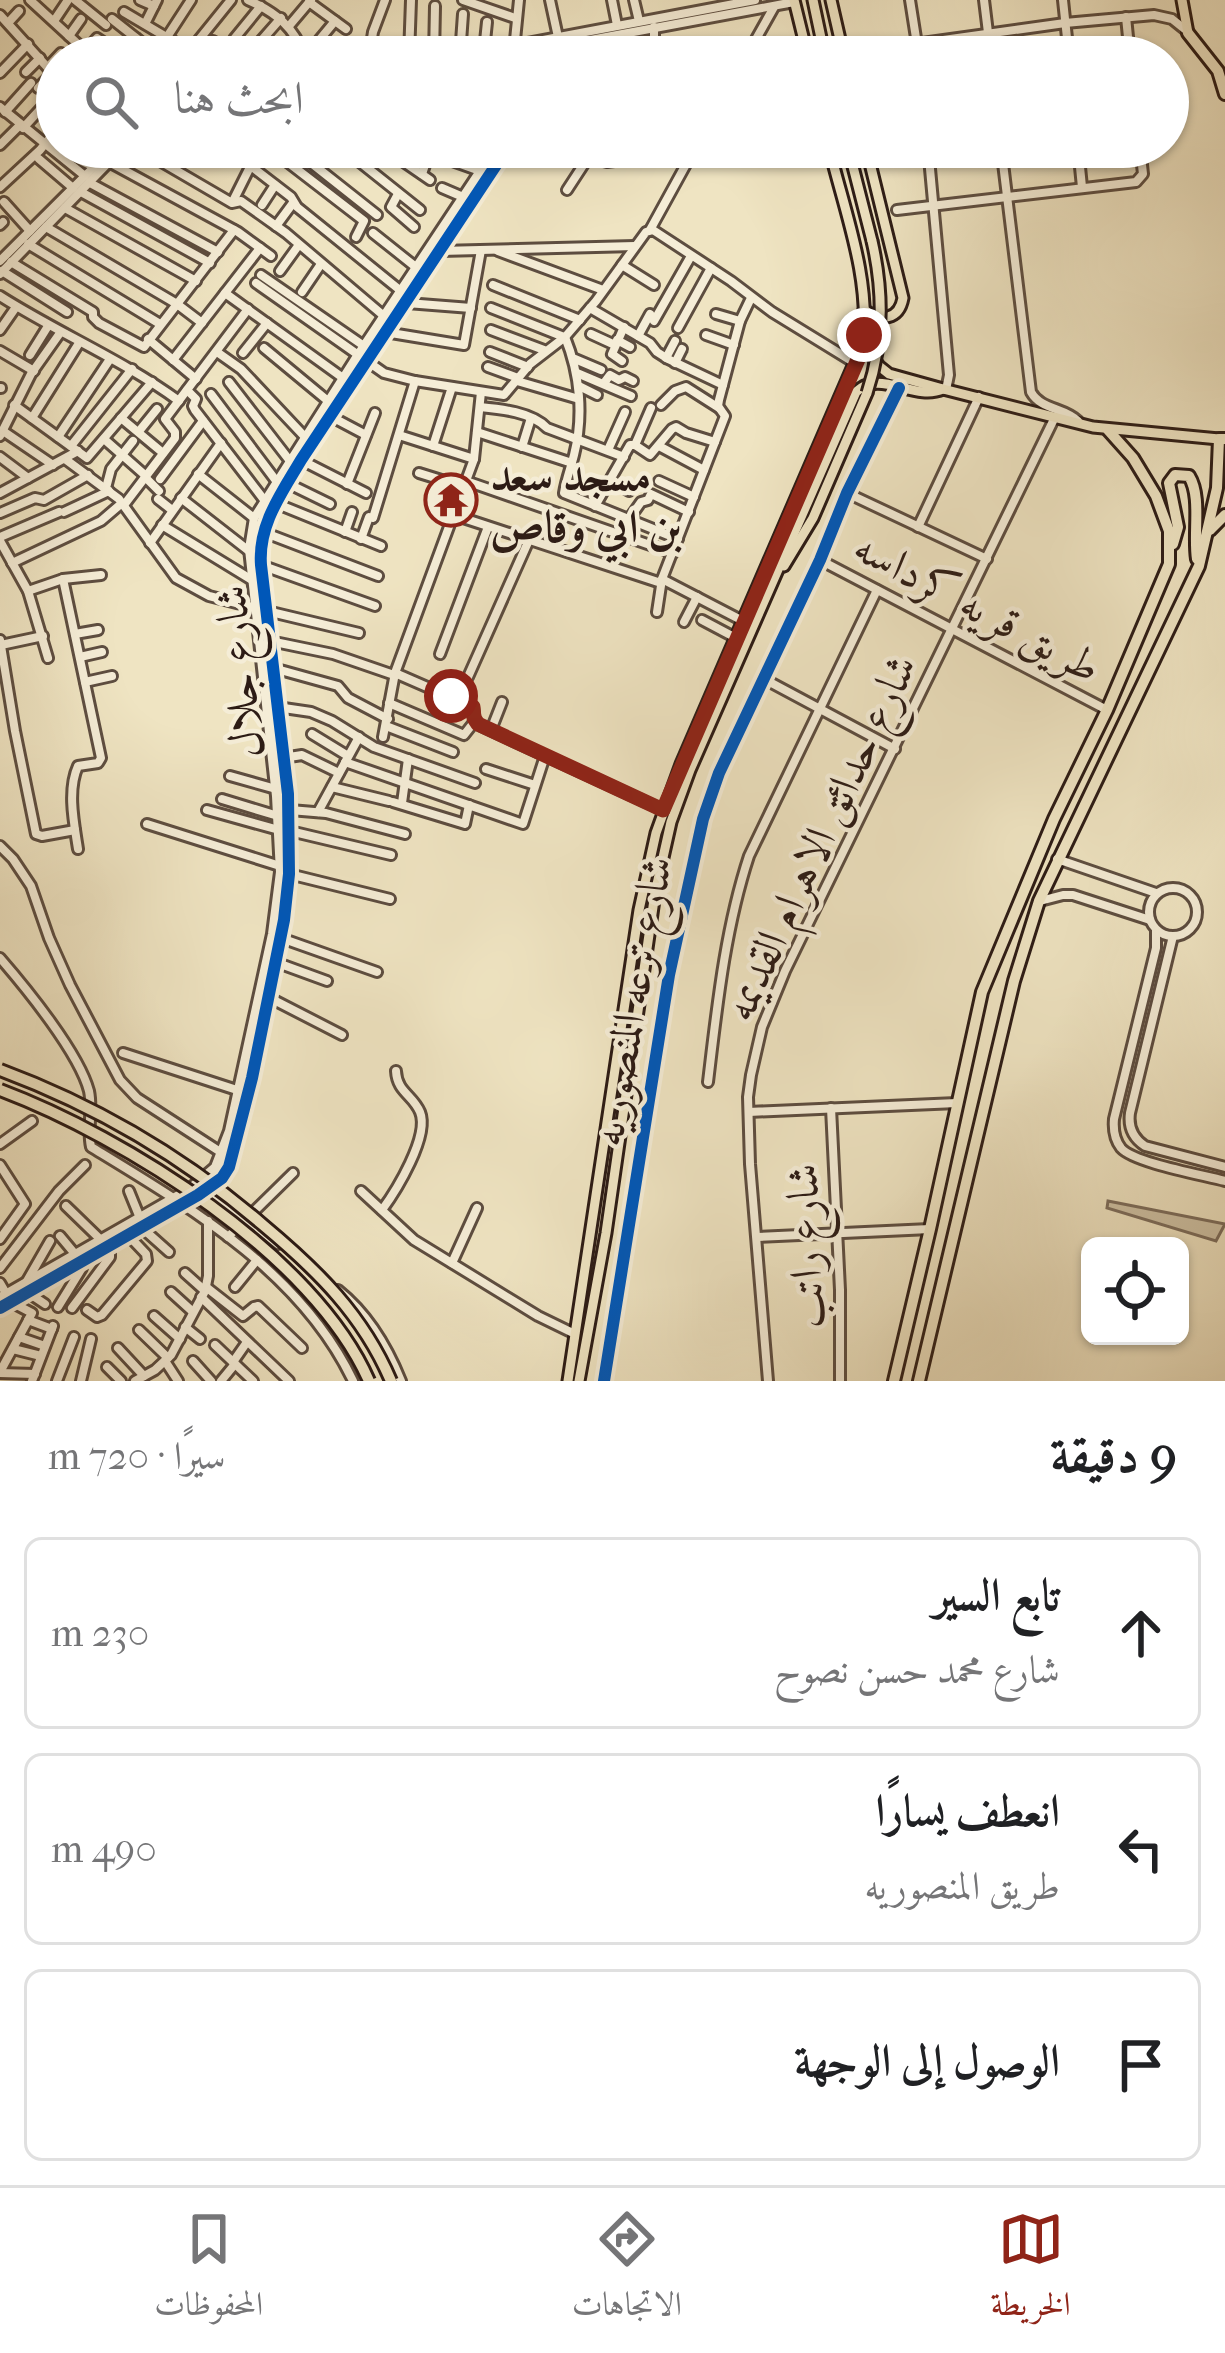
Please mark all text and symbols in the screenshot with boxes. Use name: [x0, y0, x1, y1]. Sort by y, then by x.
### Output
search box: [36, 36, 1189, 168]
icon: search: [78, 69, 144, 135]
text: ابحث هنا: [174, 72, 304, 125]
route end: [837, 308, 891, 362]
place label: مسجد سعد بن ابي وقاص: [490, 449, 682, 563]
temple icon: مسجد سعد بن ابي وقاص: [423, 472, 479, 528]
street label: طريق قريه كرداسه: [844, 520, 1110, 695]
street label: شارع جلال: [204, 582, 285, 761]
street label: شارع حدائق الاهرام القديمه: [712, 646, 939, 1034]
route start: [424, 669, 478, 723]
street label: شارع ترعه المنصوريه: [581, 852, 694, 1152]
street label: شارع راتب: [776, 1162, 845, 1329]
map controls: [1081, 1237, 1189, 1345]
button: locate: [1081, 1237, 1189, 1345]
text: 9 دقيقة: [1050, 1425, 1177, 1485]
text: سيرًا · 720 m: [48, 1433, 226, 1479]
text: تابع السير: [933, 1569, 1060, 1622]
icon: ahead: [1108, 1600, 1174, 1666]
text: 230 m: [51, 1610, 149, 1656]
text: شارع محمد حسن نصوح: [774, 1647, 1060, 1693]
text: انعطف يسارًا: [876, 1785, 1060, 1838]
icon: left: [1108, 1816, 1174, 1882]
text: 490 m: [51, 1826, 157, 1872]
text: طريق المنصوريه: [864, 1863, 1060, 1909]
icon: arrive: [1108, 2032, 1174, 2098]
text: الوصول إلى الوجهة: [794, 2035, 1060, 2088]
tab: المحفوظات: [154, 2206, 263, 2336]
tab: الاتجاهات: [572, 2206, 682, 2336]
tab: الخريطة: [990, 2206, 1071, 2336]

